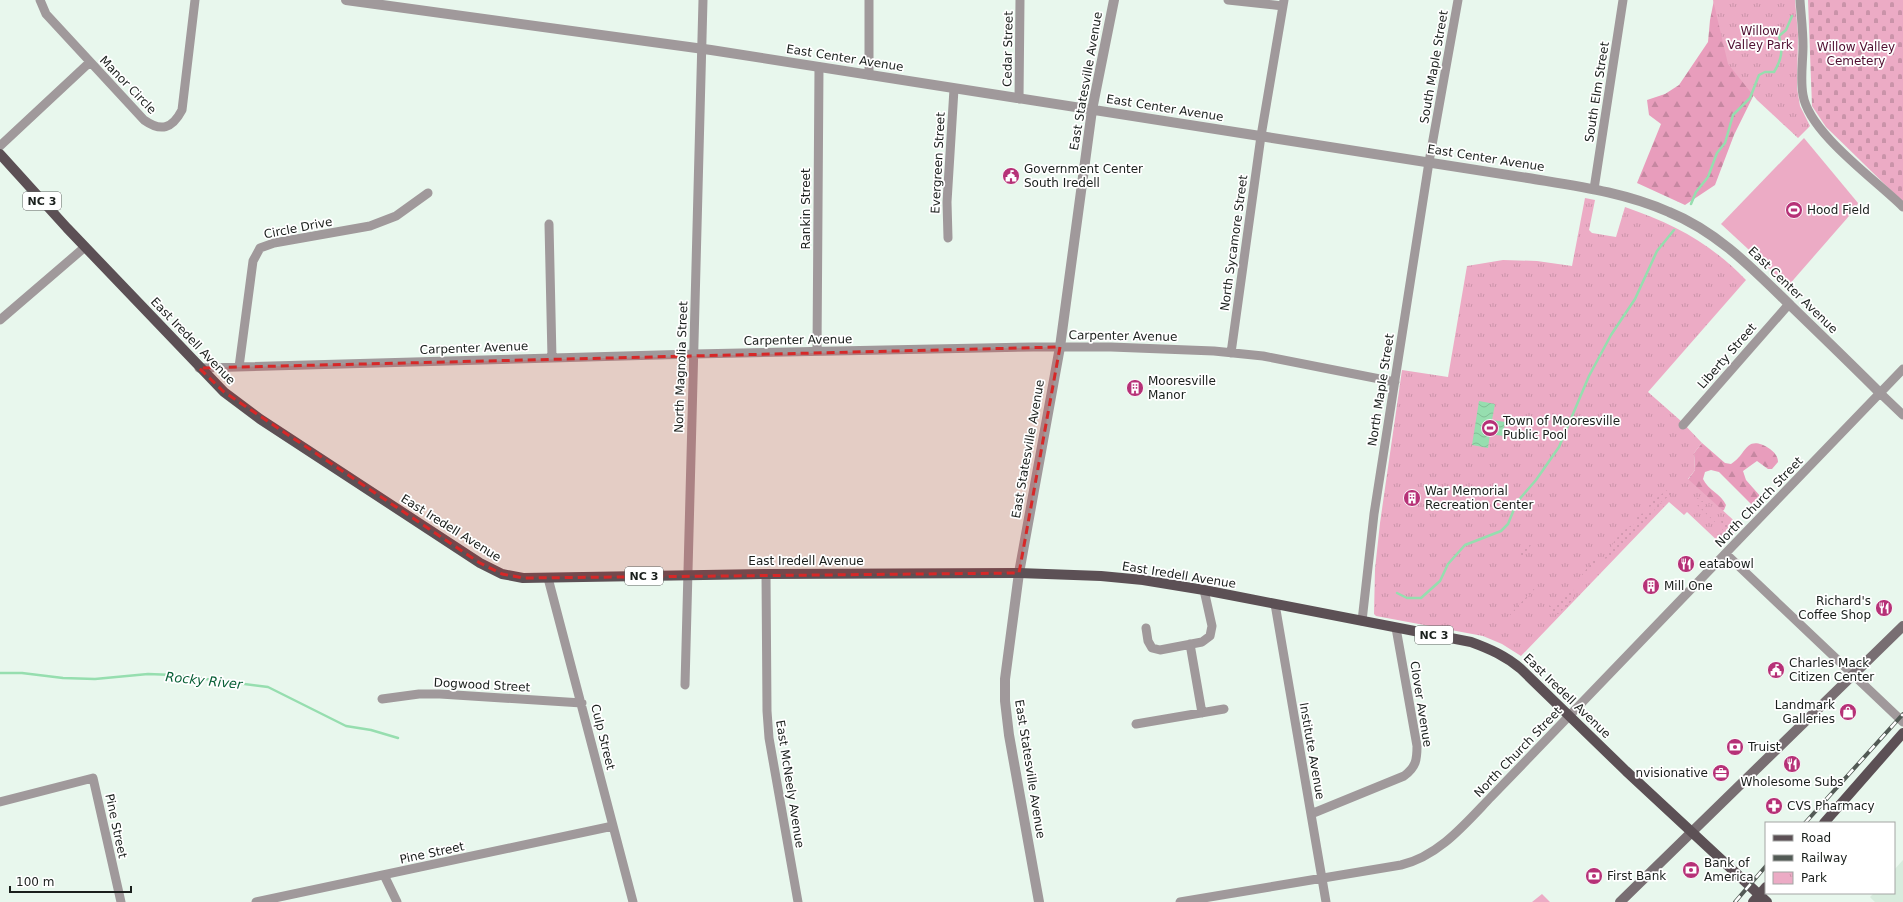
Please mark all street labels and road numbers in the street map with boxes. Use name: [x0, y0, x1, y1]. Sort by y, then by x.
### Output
street label: South Maple Street: [1417, 9, 1451, 125]
street label: Cedar Street: [1000, 11, 1016, 87]
street label: East Statesville Avenue: [1067, 11, 1105, 151]
street label: South Elm Street: [1582, 40, 1612, 143]
street label: East Center Avenue: [785, 42, 905, 74]
street label: Manor Circle: [97, 53, 159, 117]
street label: East Center Avenue: [1105, 92, 1225, 124]
street label: Evergreen Street: [928, 112, 948, 214]
street label: East Center Avenue: [1426, 142, 1546, 174]
street label: Rankin Street: [799, 168, 813, 250]
street label: North Sycamore Street: [1218, 174, 1251, 312]
road number: NC 3: [23, 192, 61, 210]
street label: Circle Drive: [263, 214, 333, 242]
street label: East Center Avenue: [1746, 244, 1840, 336]
street label: East Iredell Avenue: [148, 295, 238, 387]
street label: North Magnolia Street: [672, 301, 690, 433]
street label: Liberty Street: [1695, 320, 1759, 392]
street label: Carpenter Avenue: [1069, 328, 1177, 344]
street label: Carpenter Avenue: [744, 332, 852, 348]
street label: North Maple Street: [1365, 332, 1397, 447]
street label: Carpenter Avenue: [419, 339, 529, 357]
street label: East Statesville Avenue: [1009, 379, 1047, 519]
street label: North Church Street: [1712, 454, 1806, 550]
street label: East Iredell Avenue: [398, 491, 504, 565]
street label: East Iredell Avenue: [748, 554, 864, 568]
street label: East Iredell Avenue: [1121, 559, 1237, 591]
road number: NC 3: [625, 567, 663, 585]
road number: NC 3: [1415, 626, 1453, 644]
street label: East Iredell Avenue: [1521, 651, 1613, 741]
street label: Clover Avenue: [1407, 660, 1435, 748]
street label: Dogwood Street: [433, 675, 531, 695]
street label: East Statesville Avenue: [1012, 698, 1048, 840]
street label: Institute Avenue: [1297, 701, 1327, 801]
street label: Culp Street: [588, 703, 618, 772]
street label: North Church Street: [1471, 704, 1565, 800]
street label: East McNeely Avenue: [773, 719, 807, 849]
street label: Pine Street: [102, 792, 130, 860]
street label: Pine Street: [398, 839, 466, 867]

